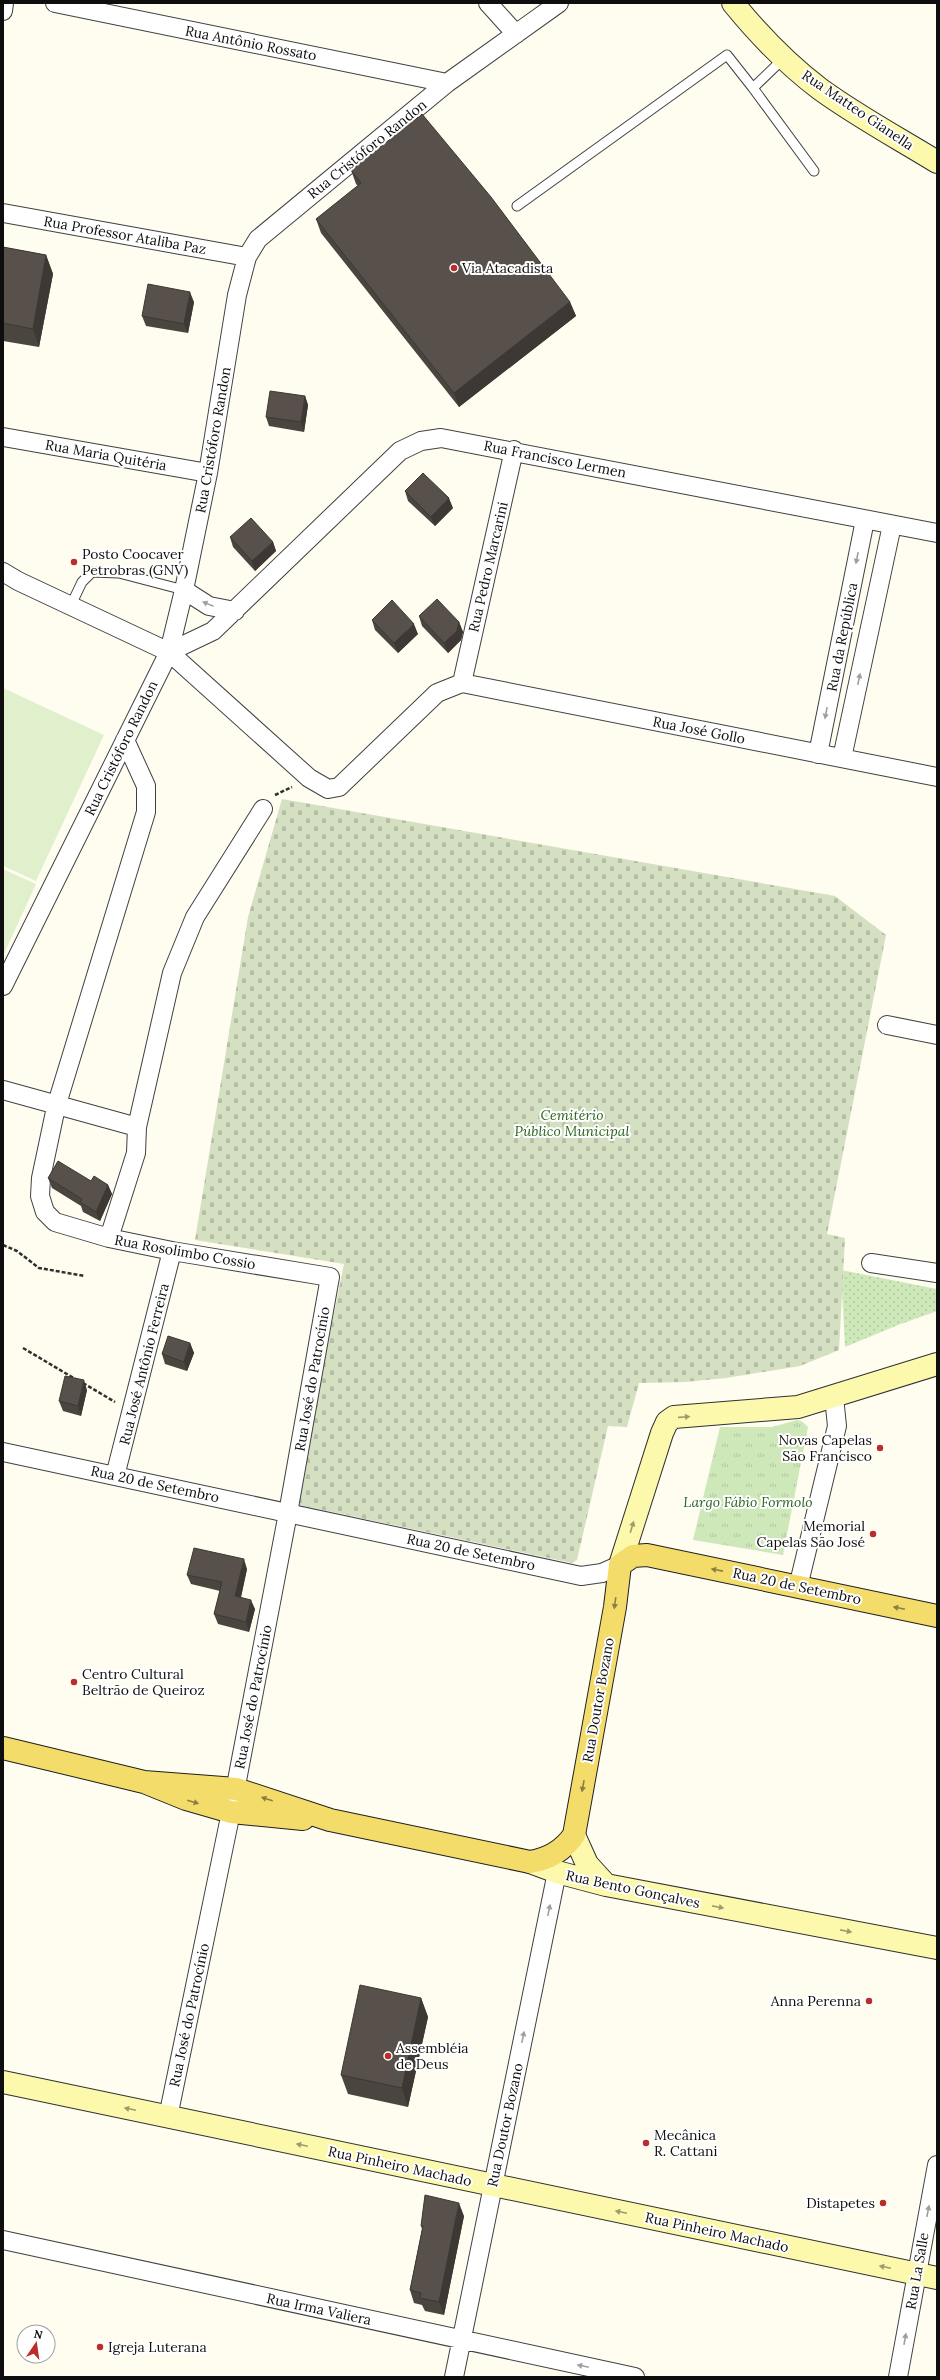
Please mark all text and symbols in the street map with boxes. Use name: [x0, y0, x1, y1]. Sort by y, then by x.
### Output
street label: Rua Antônio Rossato: [184, 21, 318, 65]
street label: Rua Matteo Gianella: [799, 66, 917, 154]
street label: Rua Cristóforo Randon: [304, 95, 431, 203]
street label: Rua Professor Ataliba Paz: [42, 212, 208, 258]
place label: Via Atacadista: [461, 259, 553, 277]
marker: Via Atacadista: [449, 263, 459, 273]
street label: Rua Cristóforo Randon: [191, 365, 235, 515]
street label: Rua Maria Quitéria: [44, 435, 168, 475]
street label: Rua Francisco Lermen: [482, 436, 628, 482]
street label: Rua Pedro Marcarini: [464, 500, 512, 634]
place label: Posto Coocaver Petrobras (GNV): [82, 545, 188, 579]
one-way arrow: [854, 552, 860, 564]
marker: Posto Coocaver Petrobras (GNV): [69, 557, 79, 567]
street label: Rua da República: [823, 581, 861, 693]
one-way arrow: [201, 601, 213, 607]
one-way arrow: [857, 673, 863, 685]
street label: Rua Cristóforo Randon: [80, 677, 162, 819]
one-way arrow: [823, 707, 829, 719]
street label: Rua José Gollo: [651, 712, 747, 748]
park label: Cemitério Público Municipal: [515, 1106, 629, 1140]
street label: Rua Rosolimbo Cossio: [113, 1231, 257, 1273]
street label: Rua José Antônio Ferreira: [115, 1281, 173, 1447]
street label: Rua José do Patrocínio: [290, 1305, 334, 1453]
one-way arrow: [678, 1413, 690, 1420]
place label: Novas Capelas São Francisco: [779, 1431, 872, 1465]
marker: Novas Capelas São Francisco: [875, 1443, 885, 1453]
street label: Rua 20 de Setembro: [89, 1462, 221, 1506]
park label: Largo Fábio Formolo: [683, 1493, 813, 1511]
place label: Memorial Capelas São José: [756, 1517, 865, 1551]
one-way arrow: [629, 1521, 635, 1533]
marker: Memorial Capelas São José: [868, 1529, 878, 1539]
street label: Rua 20 de Setembro: [405, 1530, 537, 1574]
street label: Rua 20 de Setembro: [731, 1564, 863, 1608]
one-way arrow: [711, 1566, 723, 1572]
one-way arrow: [612, 1597, 618, 1609]
one-way arrow: [893, 1604, 905, 1610]
street label: Rua José do Patrocínio: [230, 1623, 276, 1771]
street label: Rua Doutor Bozano: [578, 1636, 618, 1764]
place label: Centro Cultural Beltrão de Queiroz: [82, 1665, 205, 1699]
marker: Centro Cultural Beltrão de Queiroz: [69, 1677, 79, 1687]
one-way arrow: [579, 1780, 585, 1792]
one-way arrow: [260, 1796, 272, 1802]
one-way arrow: [187, 1799, 200, 1805]
street label: Rua Bento Gonçalves: [564, 1866, 702, 1912]
one-way arrow: [547, 1904, 553, 1916]
one-way arrow: [712, 1904, 724, 1910]
one-way arrow: [840, 1928, 852, 1934]
street label: Rua José do Patrocínio: [165, 1941, 213, 2089]
place label: Anna Perenna: [770, 1992, 861, 2010]
marker: Anna Perenna: [864, 1996, 874, 2006]
one-way arrow: [520, 2031, 526, 2043]
place label: Assembléia de Deus: [395, 2039, 469, 2073]
marker: Assembléia de Deus: [383, 2051, 393, 2061]
street label: Rua Doutor Bozano: [483, 2061, 527, 2189]
one-way arrow: [123, 2105, 136, 2111]
place label: Mecânica R. Cattani: [654, 2126, 718, 2160]
marker: Mecânica R. Cattani: [641, 2138, 651, 2148]
one-way arrow: [296, 2142, 308, 2148]
street label: Rua Pinheiro Machado: [327, 2142, 473, 2190]
place label: Distapetes: [806, 2194, 875, 2212]
marker: Distapetes: [878, 2198, 888, 2208]
one-way arrow: [926, 2205, 932, 2217]
street label: Rua Pinheiro Machado: [644, 2208, 790, 2256]
one-way arrow: [615, 2209, 627, 2215]
street label: Rua La Salle: [901, 2231, 933, 2311]
one-way arrow: [879, 2264, 891, 2270]
street label: Rua Irma Valiera: [265, 2289, 373, 2329]
north arrow: [16, 2324, 56, 2364]
text: N: [33, 2326, 44, 2342]
one-way arrow: [902, 2332, 908, 2345]
place label: Igreja Luterana: [108, 2338, 207, 2356]
marker: Igreja Luterana: [95, 2342, 105, 2352]
one-way arrow: [577, 2362, 589, 2368]

